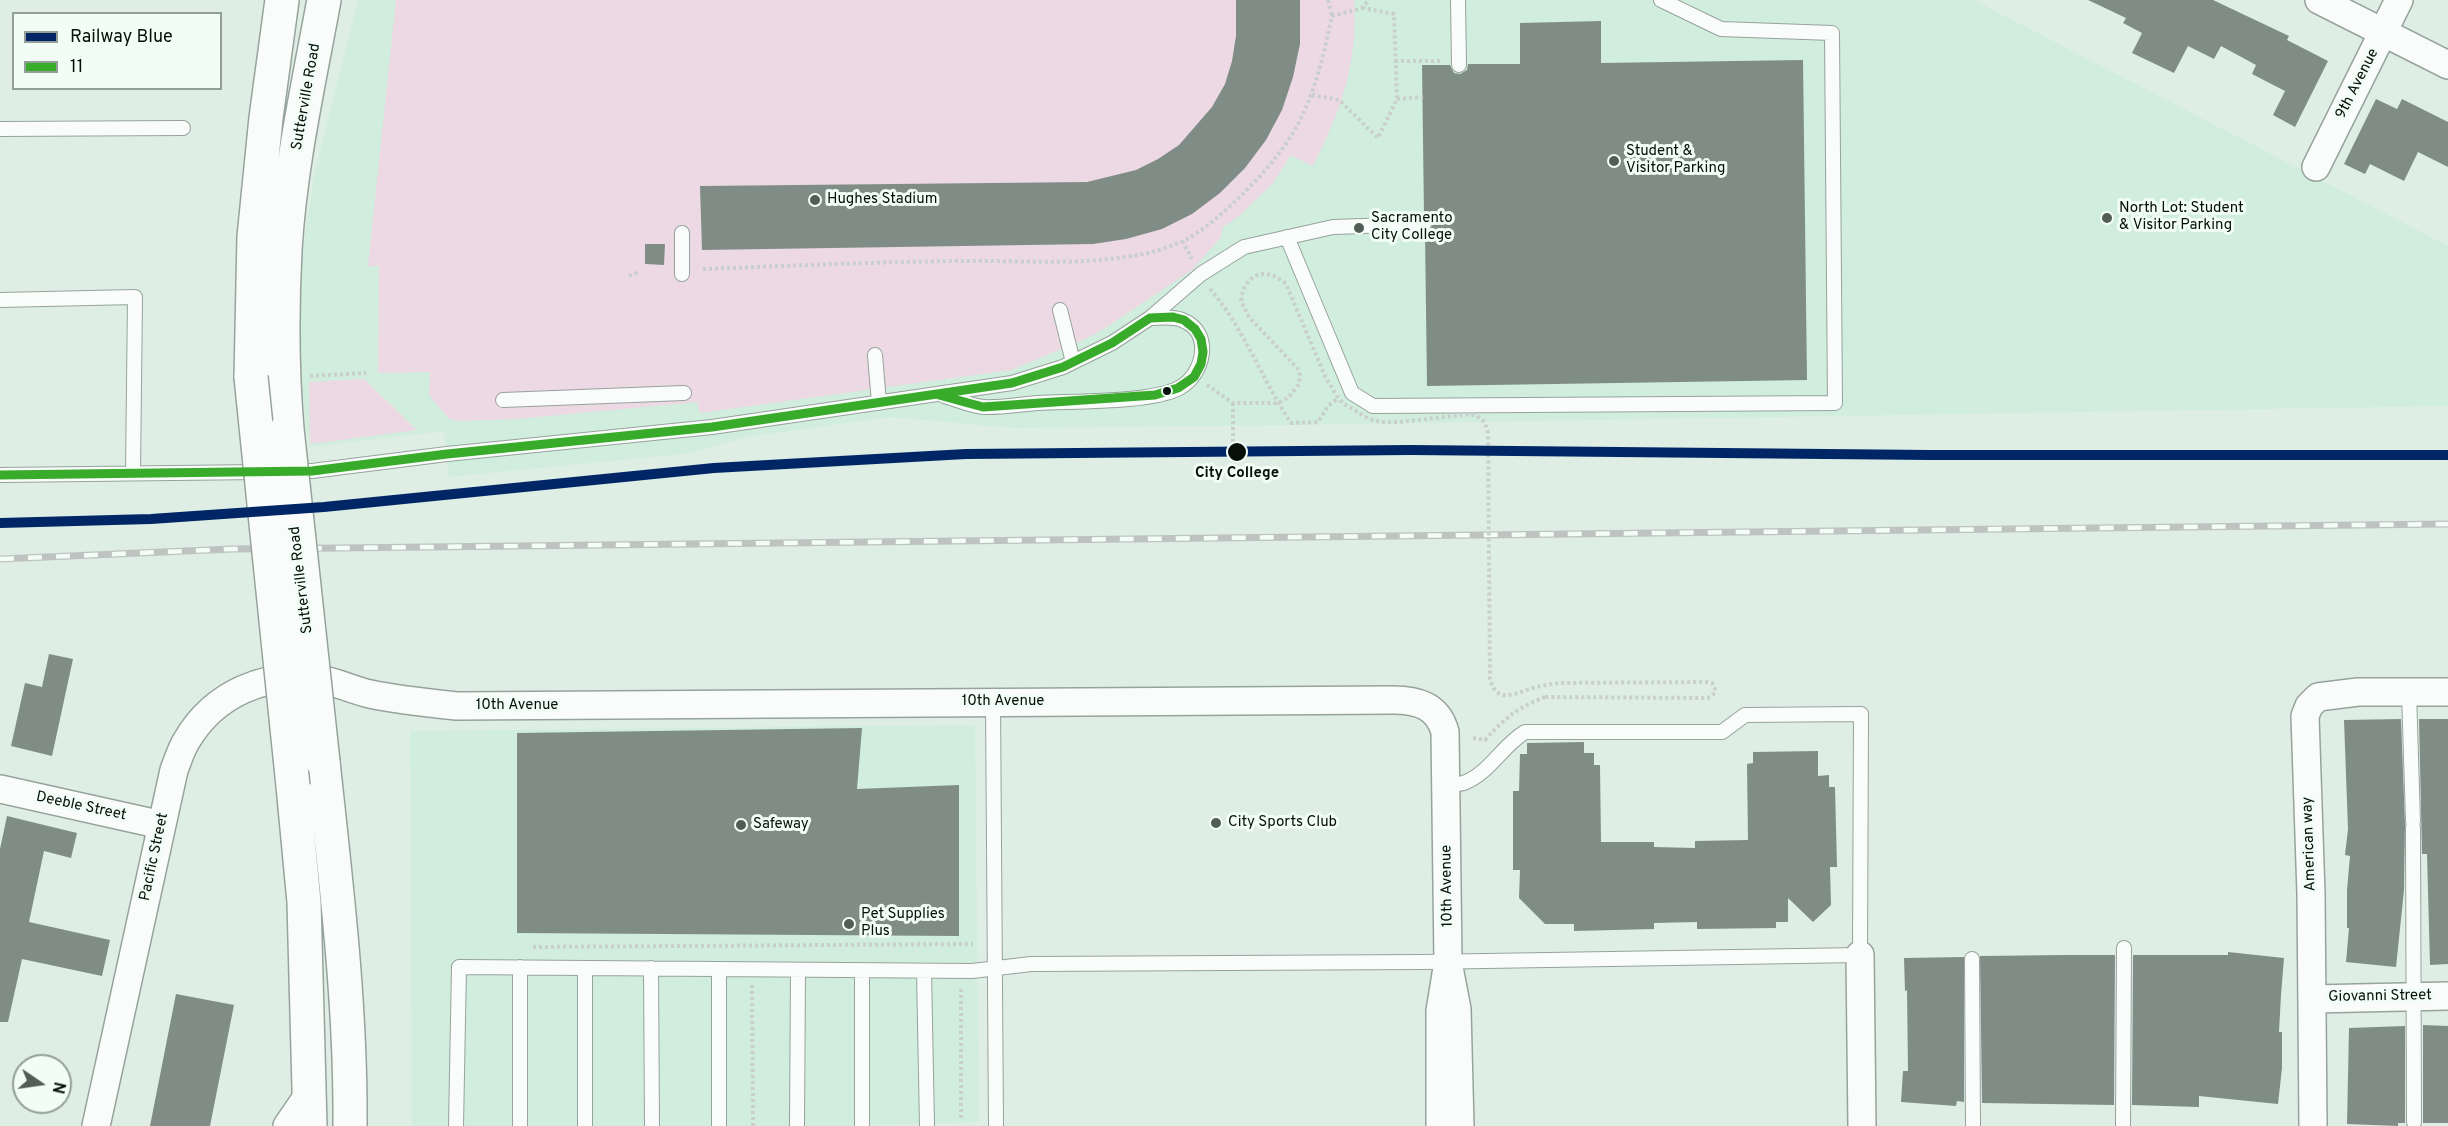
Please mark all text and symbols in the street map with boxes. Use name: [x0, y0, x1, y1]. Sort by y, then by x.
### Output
legend: [12, 12, 222, 90]
text: Railway Blue: [70, 26, 173, 49]
street label: Sutterville Road: [289, 42, 325, 152]
street label: 9th Avenue: [2333, 46, 2383, 122]
text: 11: [70, 56, 83, 79]
place label: Student & Visitor Parking: [1626, 143, 1725, 178]
marker: Student & Visitor Parking: [1607, 154, 1621, 168]
place label: Hughes Stadium: [827, 191, 937, 209]
marker: Hughes Stadium: [808, 193, 822, 207]
place label: North Lot: Student & Visitor Parking: [2119, 200, 2244, 235]
place label: Sacramento City College: [1371, 210, 1453, 245]
marker: North Lot: Student & Visitor Parking: [2100, 211, 2114, 225]
marker: Sacramento City College: [1352, 221, 1366, 235]
unlabelled marker: [1161, 385, 1173, 397]
marker: City College: [1226, 441, 1248, 463]
place label: City College: [1195, 465, 1279, 483]
street label: Sutterville Road: [286, 525, 318, 635]
street label: 10th Avenue: [962, 693, 1044, 711]
street label: 10th Avenue: [476, 697, 558, 715]
street label: Deeble Street: [34, 789, 128, 825]
street label: American way: [2299, 796, 2321, 892]
street label: Pacific Street: [137, 811, 173, 903]
place label: City Sports Club: [1228, 814, 1337, 832]
place label: Safeway: [753, 816, 809, 834]
marker: City Sports Club: [1209, 816, 1223, 830]
marker: Safeway: [734, 818, 748, 832]
street label: 10th Avenue: [1438, 844, 1458, 928]
place label: Pet Supplies Plus: [861, 906, 945, 941]
marker: Pet Supplies Plus: [842, 917, 856, 931]
street label: Giovanni Street: [2328, 987, 2432, 1007]
north arrow: [12, 1054, 72, 1114]
text: N: [47, 1080, 69, 1095]

